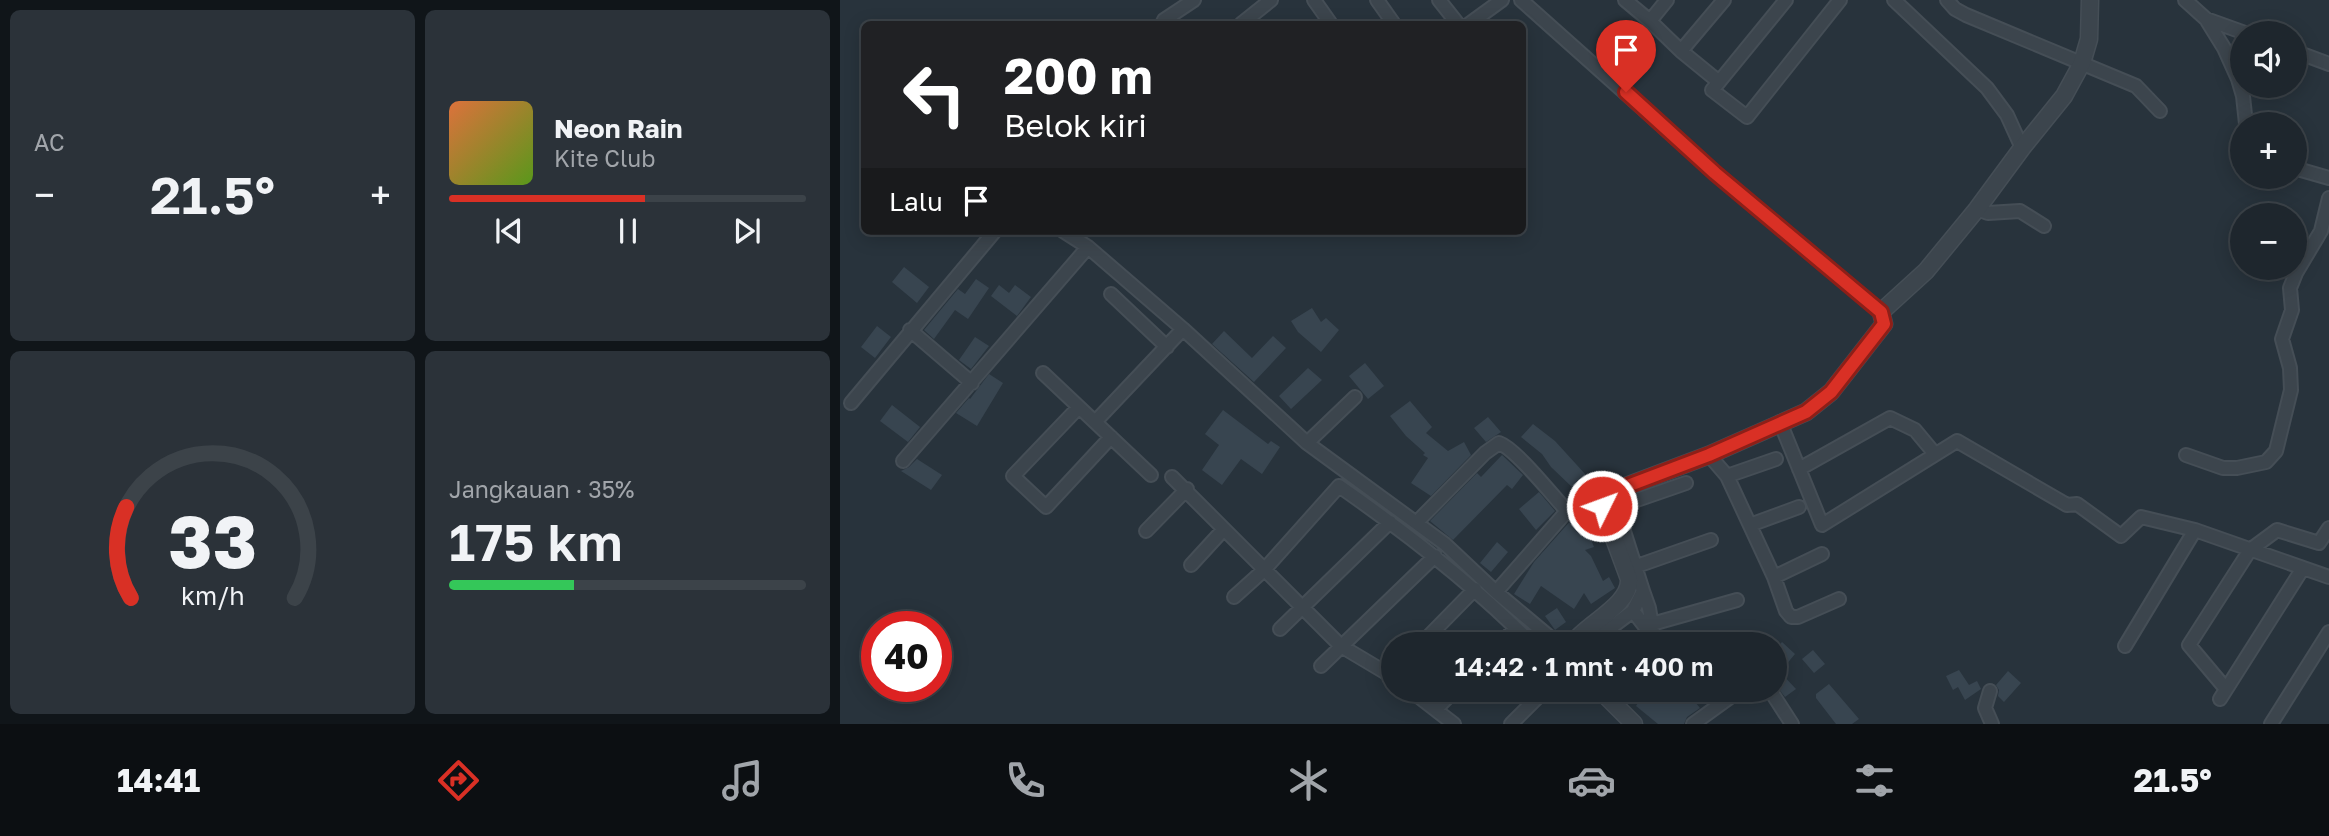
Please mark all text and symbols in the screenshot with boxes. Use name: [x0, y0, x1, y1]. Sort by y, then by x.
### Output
pin: [1596, 20, 1656, 92]
map controls: [2230, 21, 2307, 280]
button: sound: [2230, 21, 2307, 98]
icon: arrive: [1607, 31, 1645, 69]
text: 200 m: [1004, 46, 1153, 105]
icon: left: [889, 49, 980, 140]
text: Belok kiri: [1004, 106, 1147, 144]
button: +: [2230, 112, 2307, 189]
text: Neon Rain: [554, 113, 683, 144]
text: AC: [34, 128, 65, 156]
text: Kite Club: [554, 144, 655, 172]
text: 21.5°: [150, 163, 275, 225]
text: −: [34, 172, 55, 217]
text: +: [370, 172, 391, 217]
icon: arrive: [957, 182, 995, 220]
text: Lalu: [889, 186, 943, 217]
button: −: [2230, 203, 2307, 280]
icon: previous: [490, 212, 528, 250]
icon: pause: [609, 212, 647, 250]
icon: next: [728, 212, 766, 250]
position arrow: [1565, 469, 1639, 543]
text: Jangkauan · 35%: [449, 475, 634, 503]
text: 33: [168, 498, 257, 585]
text: 175 km: [449, 510, 623, 572]
text: km/h: [181, 580, 244, 611]
speed limit sign: 40: [861, 611, 952, 702]
text: 14:42 · 1 mnt · 400 m: [1455, 651, 1713, 682]
icon: directions: [434, 756, 483, 805]
icon: music: [718, 756, 767, 805]
icon: phone: [1001, 756, 1050, 805]
icon: climate: [1284, 756, 1333, 805]
icon: car: [1567, 756, 1616, 805]
icon: filters: [1850, 756, 1899, 805]
text: 14:41: [117, 761, 200, 799]
text: 21.5°: [2134, 761, 2212, 799]

